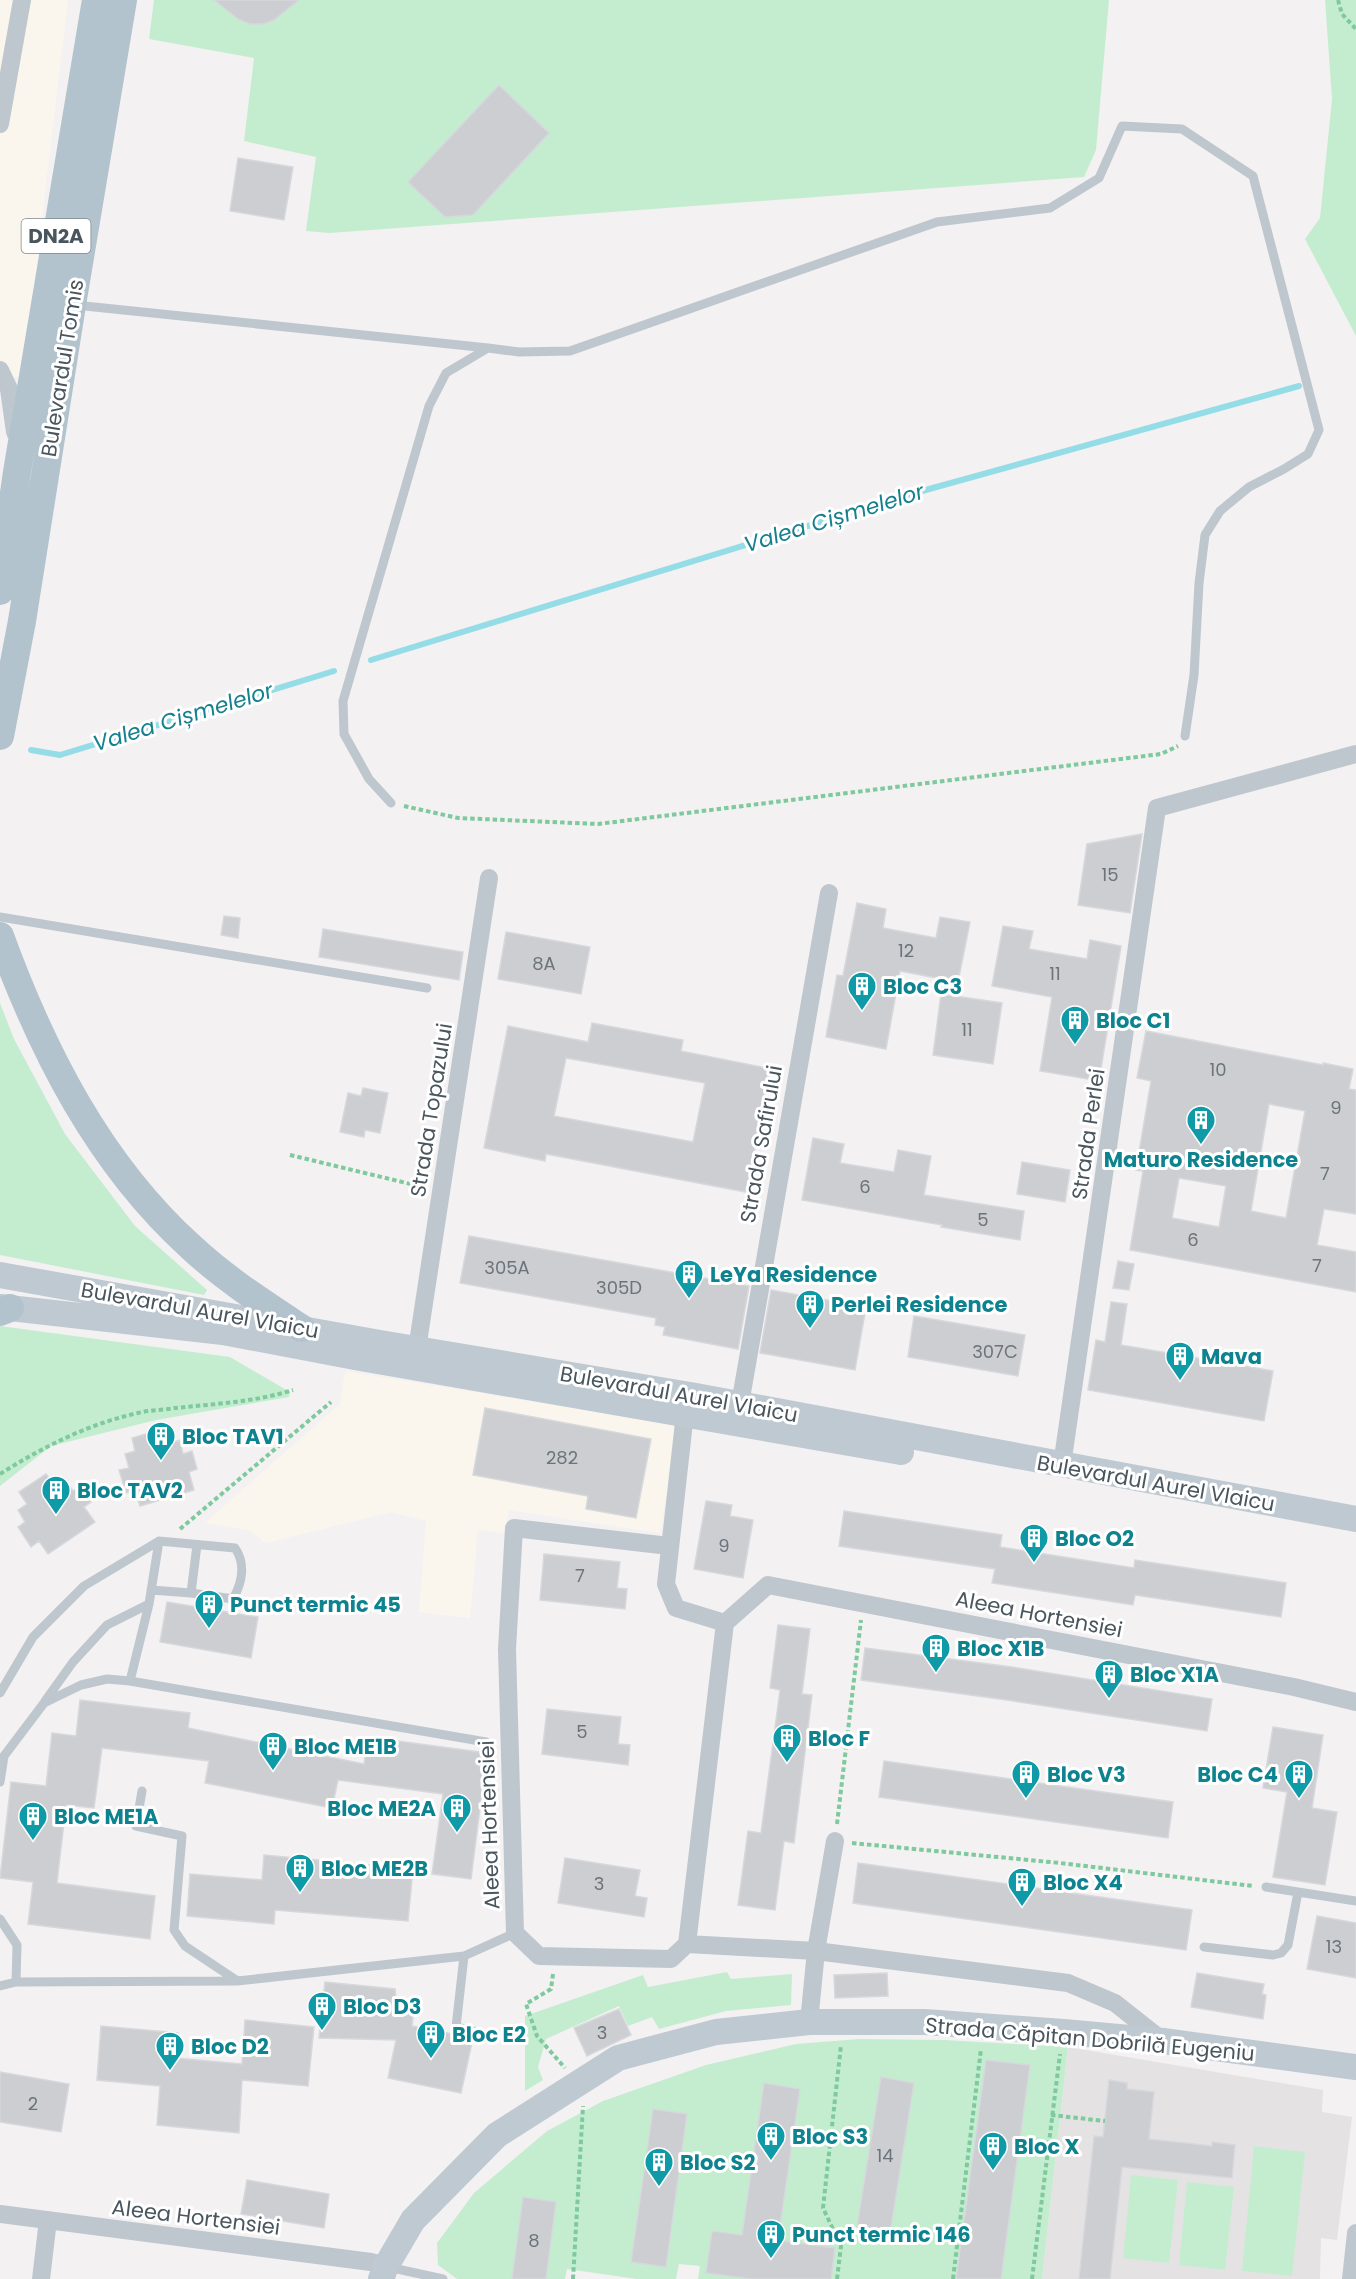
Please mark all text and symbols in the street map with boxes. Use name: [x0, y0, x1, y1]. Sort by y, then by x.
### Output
road number: DN2A: [22, 219, 90, 253]
street label: Bulevardul Tomis: [34, 277, 90, 459]
water label: Valea Cișmelelor: [740, 476, 929, 560]
water label: Valea Cișmelelor: [89, 675, 278, 759]
house number: 15: [1101, 862, 1119, 887]
house number: 12: [898, 938, 914, 963]
house number: 8A: [532, 951, 556, 976]
house number: 11: [1049, 961, 1061, 986]
building icon: Bloc C3: [846, 970, 878, 1012]
place label: Bloc C3: [883, 972, 962, 1001]
building icon: Bloc C1: [1059, 1004, 1091, 1046]
place label: Bloc C1: [1096, 1006, 1170, 1035]
house number: 11: [961, 1017, 973, 1042]
street label: Strada Topazului: [403, 1021, 459, 1199]
house number: 10: [1209, 1057, 1227, 1082]
street label: Strada Safirului: [733, 1063, 789, 1225]
street label: Strada Perlei: [1064, 1066, 1112, 1202]
house number: 9: [1330, 1095, 1342, 1120]
building icon: Maturo Residence: [1185, 1104, 1217, 1146]
place label: Maturo Residence: [1104, 1145, 1298, 1174]
house number: 7: [1320, 1161, 1330, 1186]
house number: 6: [859, 1174, 871, 1199]
house number: 5: [977, 1207, 989, 1232]
house number: 6: [1187, 1227, 1199, 1252]
house number: 7: [1312, 1253, 1322, 1278]
house number: 305A: [484, 1255, 530, 1280]
building icon: LeYa Residence: [673, 1258, 705, 1300]
place label: LeYa Residence: [710, 1260, 877, 1289]
street label: Bulevardul Aurel Vlaicu: [79, 1275, 321, 1345]
house number: 305D: [596, 1275, 642, 1300]
building icon: Perlei Residence: [794, 1288, 826, 1330]
place label: Perlei Residence: [831, 1290, 1007, 1319]
house number: 307C: [972, 1339, 1018, 1364]
building icon: Mava: [1164, 1340, 1196, 1382]
place label: Mava: [1201, 1342, 1262, 1371]
street label: Bulevardul Aurel Vlaicu: [558, 1359, 800, 1429]
building icon: Bloc TAV1: [145, 1420, 177, 1462]
place label: Bloc TAV1: [182, 1422, 284, 1451]
house number: 282: [546, 1445, 578, 1470]
street label: Bulevardul Aurel Vlaicu: [1035, 1448, 1277, 1518]
building icon: Bloc TAV2: [40, 1474, 72, 1516]
place label: Bloc TAV2: [77, 1476, 183, 1505]
building icon: Bloc O2: [1018, 1522, 1050, 1564]
place label: Bloc O2: [1055, 1524, 1134, 1553]
house number: 9: [718, 1533, 730, 1558]
house number: 7: [575, 1563, 585, 1588]
street label: Aleea Hortensiei: [953, 1584, 1125, 1644]
building icon: Punct termic 45: [193, 1588, 225, 1630]
place label: Punct termic 45: [230, 1590, 401, 1619]
building icon: Bloc X1B: [920, 1632, 952, 1674]
place label: Bloc X1B: [957, 1634, 1044, 1663]
building icon: Bloc X1A: [1093, 1658, 1125, 1700]
place label: Bloc X1A: [1130, 1660, 1219, 1689]
house number: 5: [576, 1719, 588, 1744]
building icon: Bloc F: [771, 1722, 803, 1764]
place label: Bloc F: [808, 1724, 870, 1753]
building icon: Bloc ME1B: [257, 1730, 289, 1772]
place label: Bloc ME1B: [294, 1732, 397, 1761]
street label: Aleea Hortensiei: [472, 1740, 506, 1910]
building icon: Bloc V3: [1010, 1758, 1042, 1800]
building icon: Bloc C4: [1283, 1758, 1315, 1800]
place label: Bloc V3: [1047, 1760, 1126, 1789]
place label: Bloc C4: [1197, 1760, 1278, 1789]
building icon: Bloc ME2A: [441, 1792, 473, 1834]
place label: Bloc ME2A: [327, 1794, 437, 1823]
building icon: Bloc ME1A: [17, 1800, 49, 1842]
place label: Bloc ME1A: [54, 1802, 159, 1831]
building icon: Bloc ME2B: [284, 1852, 316, 1894]
place label: Bloc ME2B: [321, 1854, 428, 1883]
building icon: Bloc X4: [1006, 1866, 1038, 1908]
place label: Bloc X4: [1043, 1868, 1123, 1897]
house number: 3: [594, 1871, 604, 1896]
house number: 13: [1326, 1934, 1342, 1959]
building icon: Bloc D3: [306, 1990, 338, 2032]
place label: Bloc D3: [343, 1992, 422, 2021]
street label: Strada Căpitan Dobrilă Eugeniu: [924, 2010, 1256, 2068]
building icon: Bloc E2: [415, 2018, 447, 2060]
place label: Bloc E2: [452, 2020, 526, 2049]
house number: 3: [597, 2020, 607, 2045]
building icon: Bloc D2: [154, 2030, 186, 2072]
place label: Bloc D2: [191, 2032, 269, 2061]
house number: 2: [28, 2091, 38, 2116]
building icon: Bloc S3: [755, 2120, 787, 2162]
place label: Bloc S3: [792, 2122, 868, 2151]
building icon: Bloc X: [977, 2130, 1009, 2172]
place label: Bloc X: [1014, 2132, 1080, 2161]
house number: 14: [876, 2143, 894, 2168]
building icon: Bloc S2: [643, 2146, 675, 2188]
place label: Bloc S2: [680, 2148, 755, 2177]
street label: Aleea Hortensiei: [110, 2192, 282, 2242]
building icon: Punct termic 146: [755, 2218, 787, 2260]
place label: Punct termic 146: [792, 2220, 971, 2249]
house number: 8: [528, 2228, 540, 2253]

